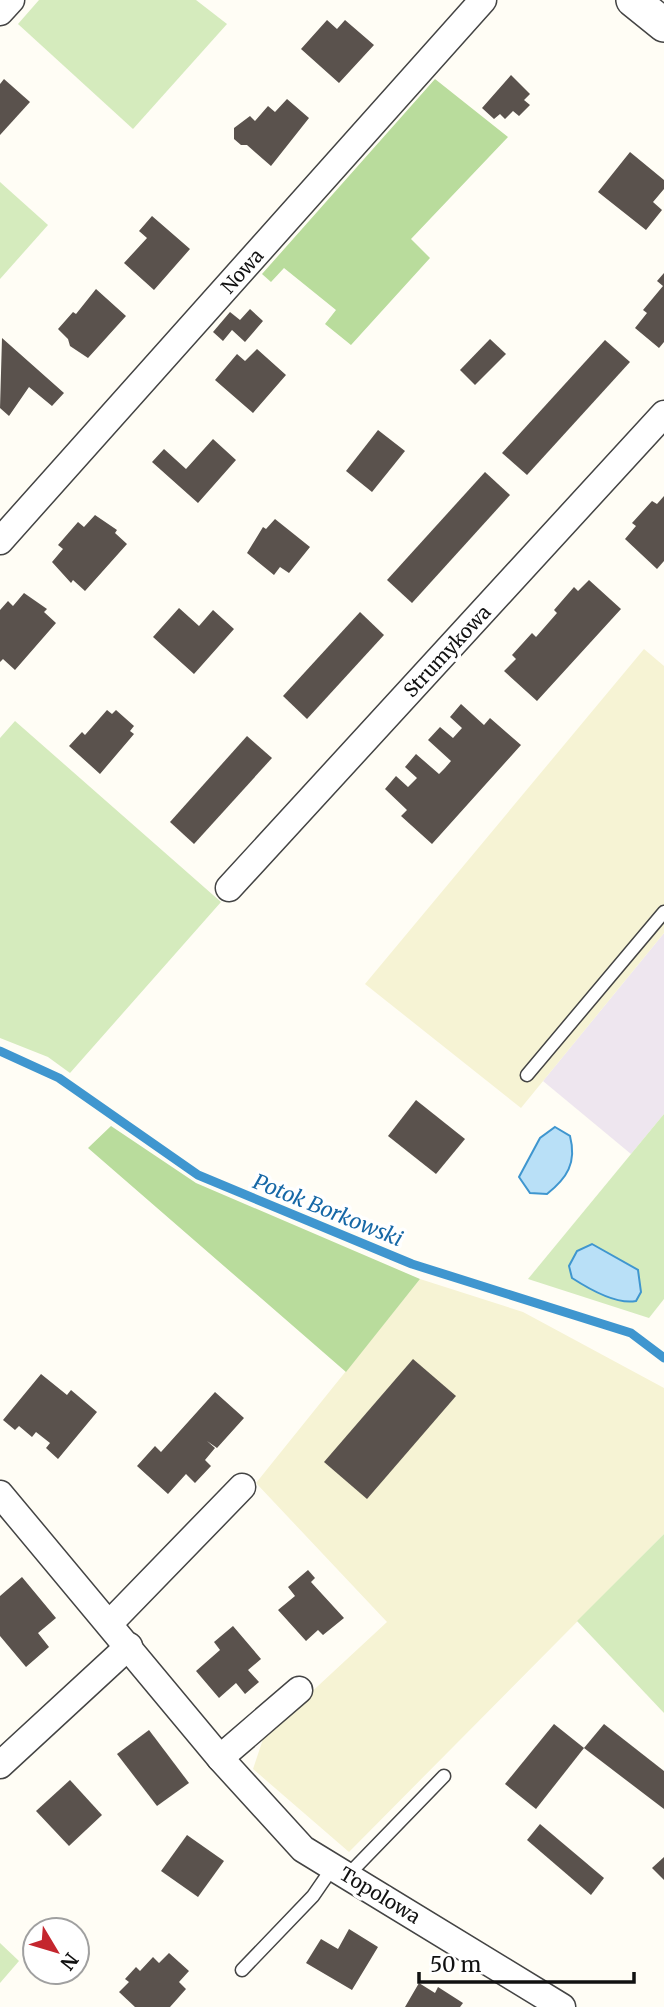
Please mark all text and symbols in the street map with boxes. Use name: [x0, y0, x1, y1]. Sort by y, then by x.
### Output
street label: Nowa: [216, 244, 268, 298]
street label: Strumykowa: [398, 600, 496, 702]
water label: Potok Borkowski: [249, 1168, 407, 1252]
street label: Topolowa: [335, 1862, 425, 1928]
north arrow: [21, 1916, 91, 1986]
scale bar: [419, 1940, 634, 1984]
text: N: [55, 1948, 83, 1975]
text: 50 m: [430, 1951, 481, 1978]

